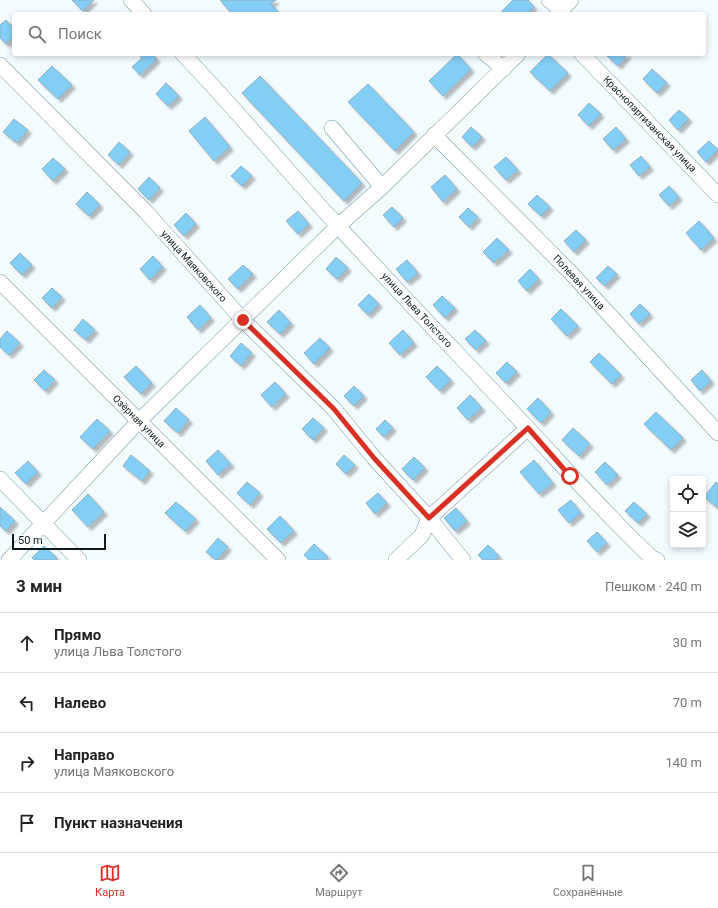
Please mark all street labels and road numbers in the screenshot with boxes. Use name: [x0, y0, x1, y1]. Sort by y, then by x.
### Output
street label: Краснопартизанская улица: [601, 74, 699, 174]
street label: улица Маяковского: [159, 228, 229, 304]
street label: Полевая улица: [551, 252, 607, 312]
street label: улица Льва Толстого: [380, 270, 455, 350]
street label: Озёрная улица: [111, 393, 167, 449]

